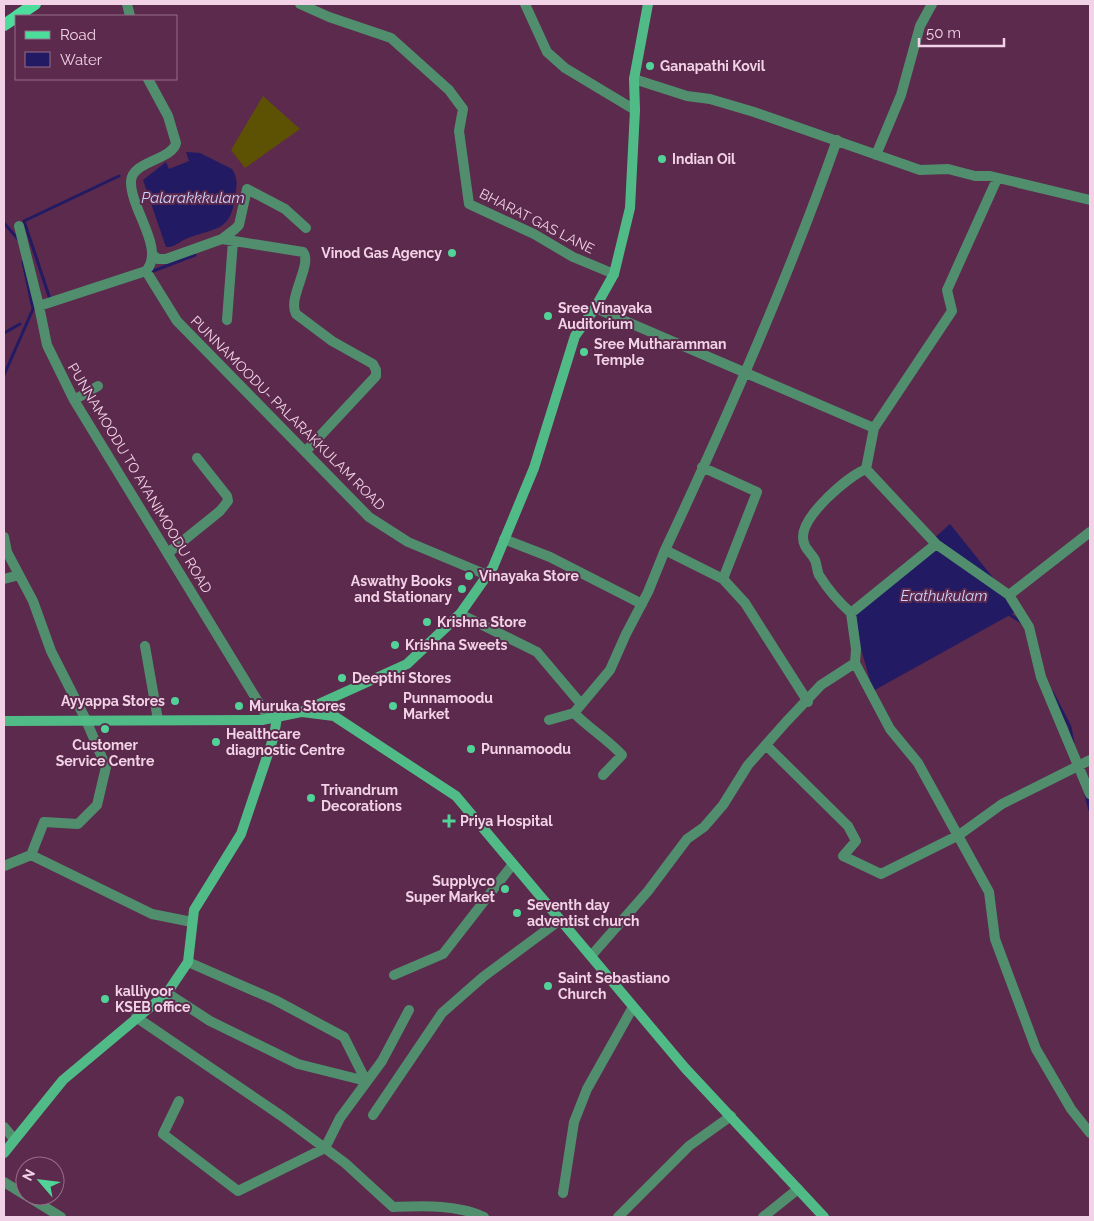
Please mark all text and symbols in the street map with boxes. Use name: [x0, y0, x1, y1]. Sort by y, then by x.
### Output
legend: [15, 15, 178, 80]
scale bar: [919, 15, 1004, 47]
text: 50 m: [926, 24, 961, 42]
text: Road: [60, 26, 96, 44]
text: Water: [60, 51, 103, 69]
place label: Ganapathi Kovil: [660, 58, 766, 74]
marker: Ganapathi Kovil: [644, 60, 656, 72]
place label: Indian Oil: [672, 151, 736, 167]
marker: Indian Oil: [656, 153, 668, 165]
street label: BHARAT GAS LANE: [477, 185, 597, 257]
water label: Palarakkkulam: [141, 189, 245, 207]
place label: Vinod Gas Agency: [321, 245, 442, 261]
marker: Vinod Gas Agency: [446, 247, 458, 259]
place label: Sree Vinayaka Auditorium: [558, 300, 652, 332]
marker: Sree Vinayaka Auditorium: [542, 310, 554, 322]
street label: PUNNAMOODU- PALARAKKULAM ROAD: [188, 313, 388, 513]
place label: Sree Mutharamman Temple: [594, 336, 727, 368]
marker: Sree Mutharamman Temple: [578, 346, 590, 358]
street label: PUNNAMOODU TO AYANIMOODU ROAD: [65, 360, 215, 596]
place label: Vinayaka Store: [479, 568, 579, 584]
marker: Vinayaka Store: [463, 570, 475, 582]
place label: Aswathy Books and Stationary: [351, 573, 452, 605]
marker: Aswathy Books and Stationary: [456, 583, 468, 595]
water label: Erathukulam: [901, 587, 987, 605]
place label: Krishna Store: [437, 614, 527, 630]
marker: Krishna Store: [421, 616, 433, 628]
place label: Krishna Sweets: [405, 637, 507, 653]
marker: Krishna Sweets: [389, 639, 401, 651]
place label: Deepthi Stores: [352, 670, 451, 686]
marker: Deepthi Stores: [336, 672, 348, 684]
place label: Punnamoodu Market: [403, 690, 493, 722]
place label: Ayyappa Stores: [61, 693, 165, 709]
marker: Ayyappa Stores: [169, 695, 181, 707]
place label: Muruka Stores: [249, 698, 346, 714]
marker: Muruka Stores: [233, 700, 245, 712]
marker: Punnamoodu Market: [387, 700, 399, 712]
marker: Customer Service Centre: [99, 723, 111, 735]
place label: Healthcare diagnostic Centre: [226, 726, 346, 758]
marker: Healthcare diagnostic Centre: [210, 736, 222, 748]
place label: Customer Service Centre: [56, 737, 155, 769]
place label: Punnamoodu: [481, 741, 571, 757]
marker: Punnamoodu: [465, 743, 477, 755]
place label: Trivandrum Decorations: [321, 782, 402, 814]
marker: Trivandrum Decorations: [305, 792, 317, 804]
place label: Priya Hospital: [460, 813, 553, 829]
marker: Priya Hospital: [442, 814, 456, 828]
place label: Supplyco Super Market: [405, 873, 496, 905]
marker: Supplyco Super Market: [499, 883, 511, 895]
place label: Seventh day adventist church: [527, 897, 640, 929]
marker: Seventh day adventist church: [511, 907, 523, 919]
place label: Saint Sebastiano Church: [558, 970, 671, 1002]
marker: Saint Sebastiano Church: [542, 980, 554, 992]
place label: kalliyoor KSEB office: [115, 983, 191, 1015]
marker: kalliyoor KSEB office: [99, 993, 111, 1005]
north arrow: [15, 1156, 65, 1206]
text: N: [19, 1166, 38, 1183]

